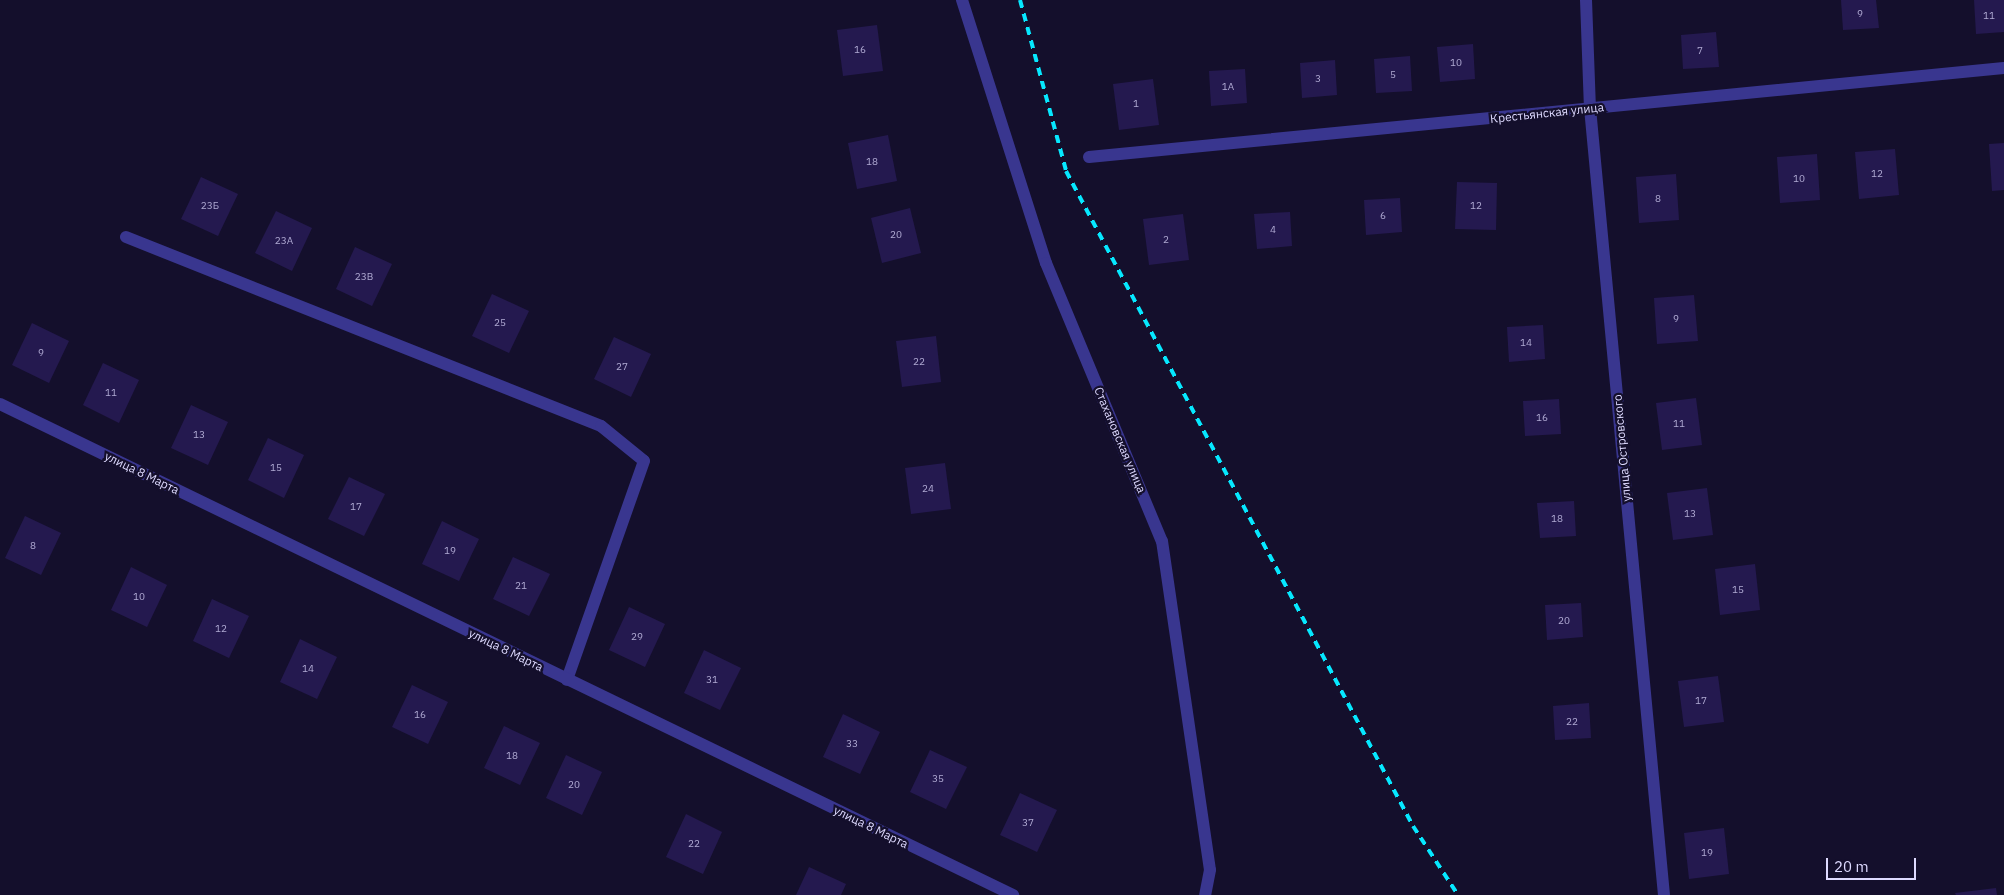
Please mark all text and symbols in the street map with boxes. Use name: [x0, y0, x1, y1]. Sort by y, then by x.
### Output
house number: 9: [1857, 8, 1863, 20]
house number: 11: [1983, 10, 1995, 22]
house number: 16: [854, 44, 866, 56]
house number: 7: [1697, 45, 1703, 57]
house number: 10: [1450, 57, 1462, 69]
house number: 5: [1390, 69, 1396, 81]
house number: 3: [1315, 73, 1321, 85]
house number: 1А: [1222, 81, 1234, 93]
house number: 1: [1133, 98, 1139, 110]
street label: Крестьянская улица: [1489, 100, 1605, 126]
house number: 18: [866, 156, 878, 168]
house number: 12: [1871, 168, 1883, 180]
house number: 10: [1793, 173, 1805, 185]
house number: 8: [1655, 193, 1661, 205]
house number: 23Б: [201, 200, 219, 212]
house number: 12: [1470, 200, 1482, 212]
house number: 6: [1380, 210, 1386, 222]
house number: 4: [1270, 224, 1276, 236]
house number: 20: [890, 229, 902, 241]
house number: 2: [1163, 234, 1169, 246]
house number: 23А: [275, 235, 293, 247]
house number: 23В: [355, 271, 373, 283]
house number: 9: [1673, 313, 1679, 325]
house number: 25: [494, 317, 506, 329]
house number: 14: [1520, 337, 1532, 349]
house number: 9: [38, 347, 44, 359]
house number: 22: [913, 356, 925, 368]
house number: 27: [616, 361, 628, 373]
street label: Стахановская улица: [1091, 385, 1149, 495]
house number: 11: [105, 387, 117, 399]
street label: улица Островского: [1610, 394, 1634, 502]
house number: 16: [1536, 412, 1548, 424]
house number: 11: [1673, 418, 1685, 430]
house number: 13: [193, 429, 205, 441]
street label: улица 8 Марта: [102, 449, 182, 497]
house number: 15: [270, 462, 282, 474]
house number: 24: [922, 483, 934, 495]
house number: 17: [350, 501, 362, 513]
house number: 13: [1684, 508, 1696, 520]
house number: 18: [1551, 513, 1563, 525]
house number: 8: [30, 540, 36, 552]
house number: 19: [444, 545, 456, 557]
house number: 21: [515, 580, 527, 592]
house number: 15: [1732, 584, 1744, 596]
house number: 10: [133, 591, 145, 603]
house number: 20: [1558, 615, 1570, 627]
house number: 12: [215, 623, 227, 635]
street label: улица 8 Марта: [466, 626, 546, 674]
house number: 29: [631, 631, 643, 643]
house number: 14: [302, 663, 314, 675]
house number: 31: [706, 674, 718, 686]
house number: 17: [1695, 695, 1707, 707]
house number: 16: [414, 709, 426, 721]
house number: 22: [1566, 716, 1578, 728]
house number: 33: [846, 738, 858, 750]
house number: 18: [506, 750, 518, 762]
house number: 35: [932, 773, 944, 785]
house number: 20: [568, 779, 580, 791]
street label: улица 8 Марта: [831, 803, 911, 851]
house number: 37: [1022, 817, 1034, 829]
house number: 22: [688, 838, 700, 850]
house number: 19: [1701, 847, 1713, 859]
scale bar: [1829, 848, 1919, 880]
text: 20 m: [1834, 857, 1869, 876]

